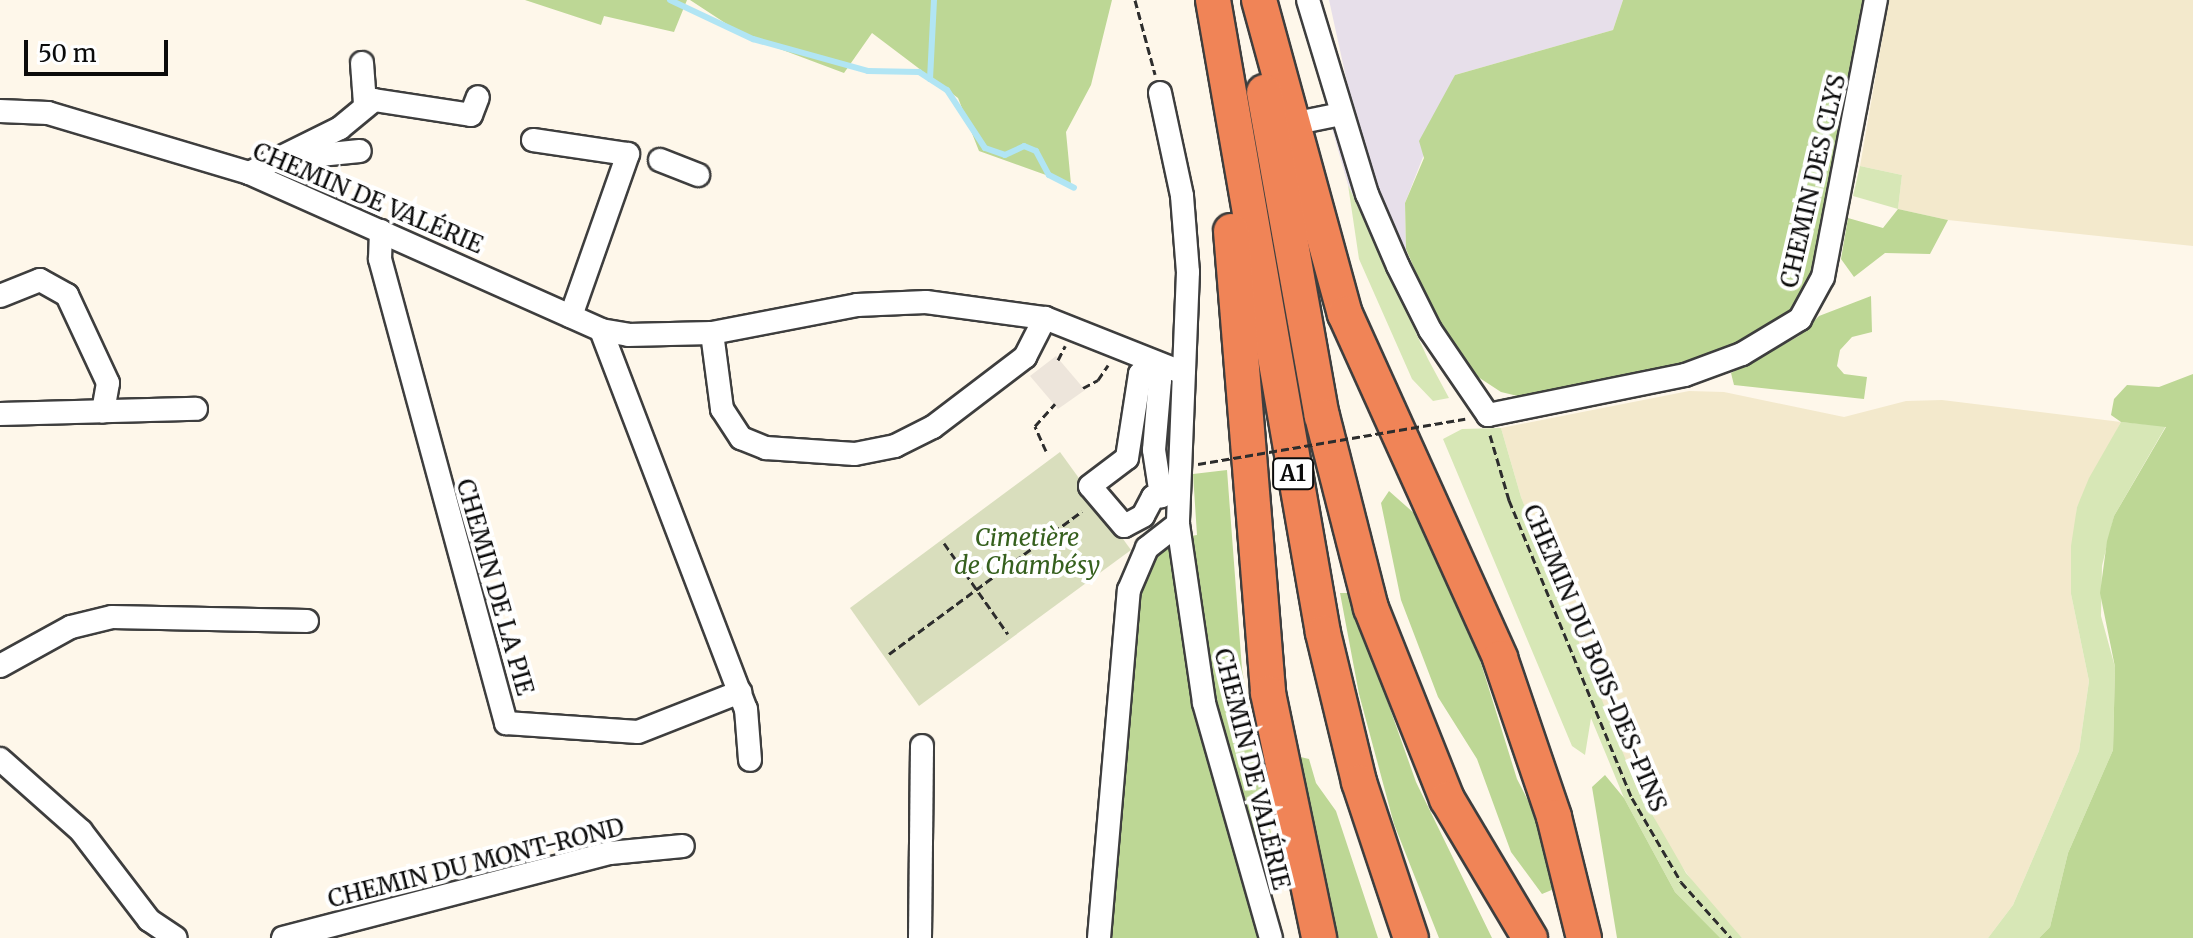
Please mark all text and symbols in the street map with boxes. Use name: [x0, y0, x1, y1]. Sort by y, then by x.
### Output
scale bar: [28, 24, 172, 74]
text: 50 m: [38, 38, 97, 69]
street label: CHEMIN DES CLYS: [1774, 71, 1852, 291]
street label: CHEMIN DE VALÉRIE: [249, 136, 487, 260]
road number: A1: [1271, 456, 1315, 492]
street label: CHEMIN DE LA PIE: [450, 476, 540, 698]
street label: CHEMIN DU BOIS-DES-PINS: [1517, 500, 1673, 816]
park label: Cimetière de Chambésy: [954, 524, 1100, 580]
street label: CHEMIN DE VALÉRIE: [1208, 646, 1296, 892]
street label: CHEMIN DU MONT-ROND: [325, 812, 627, 914]

